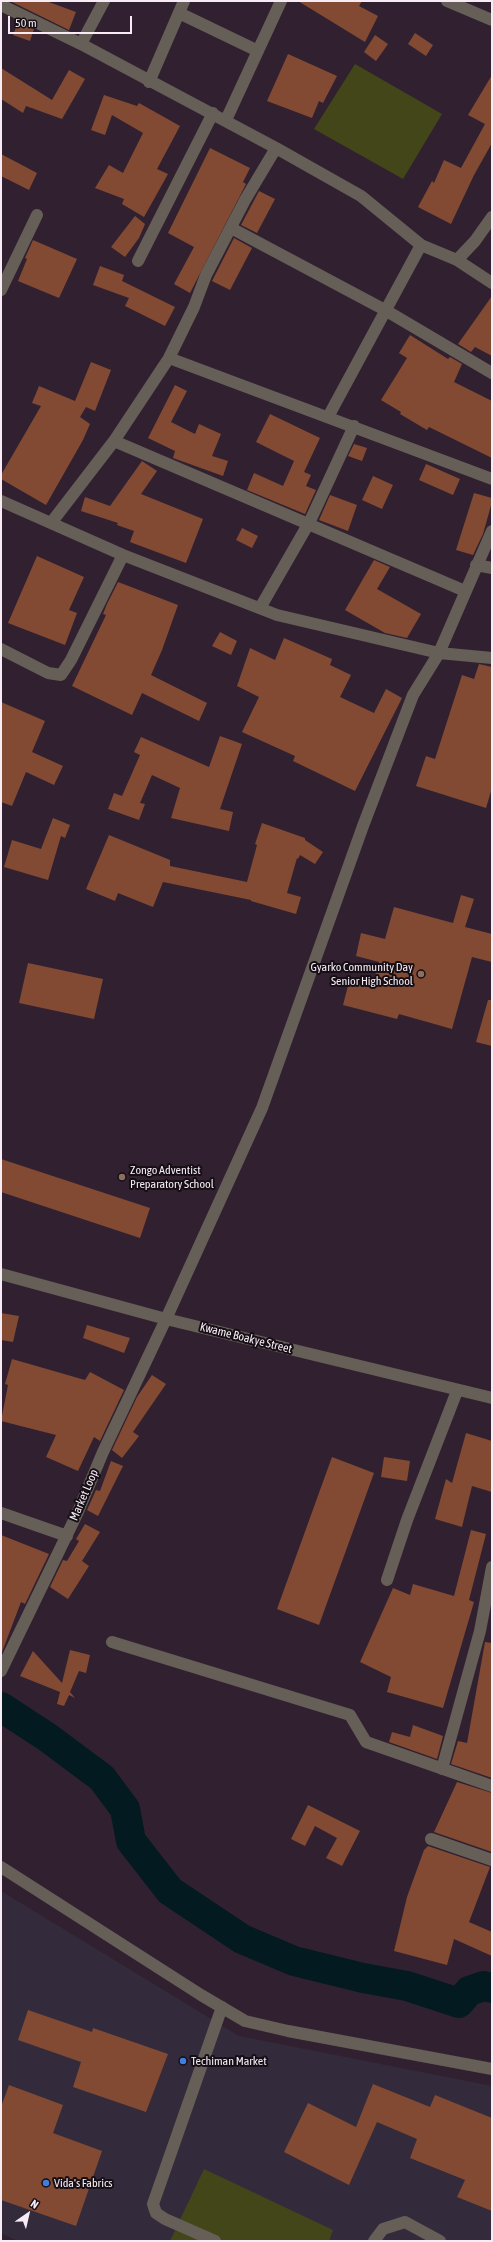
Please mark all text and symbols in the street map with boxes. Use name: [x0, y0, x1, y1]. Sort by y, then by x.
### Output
scale bar: [10, 8, 134, 34]
text: 50 m: [15, 16, 37, 30]
place label: Gyarko Community Day Senior High School: [310, 960, 413, 988]
marker: Gyarko Community Day Senior High School: [416, 969, 426, 979]
place label: Zongo Adventist Preparatory School: [130, 1163, 214, 1191]
marker: Zongo Adventist Preparatory School: [117, 1172, 127, 1182]
street label: Kwame Boakye Street: [199, 1320, 293, 1356]
street label: Market Loop: [67, 1467, 101, 1523]
place label: Techiman Market: [191, 2054, 267, 2068]
marker: Techiman Market: [178, 2056, 188, 2066]
place label: Vida's Fabrics: [54, 2176, 113, 2190]
marker: Vida's Fabrics: [41, 2178, 51, 2188]
north arrow: [8, 2194, 48, 2234]
text: N: [29, 2197, 41, 2211]

